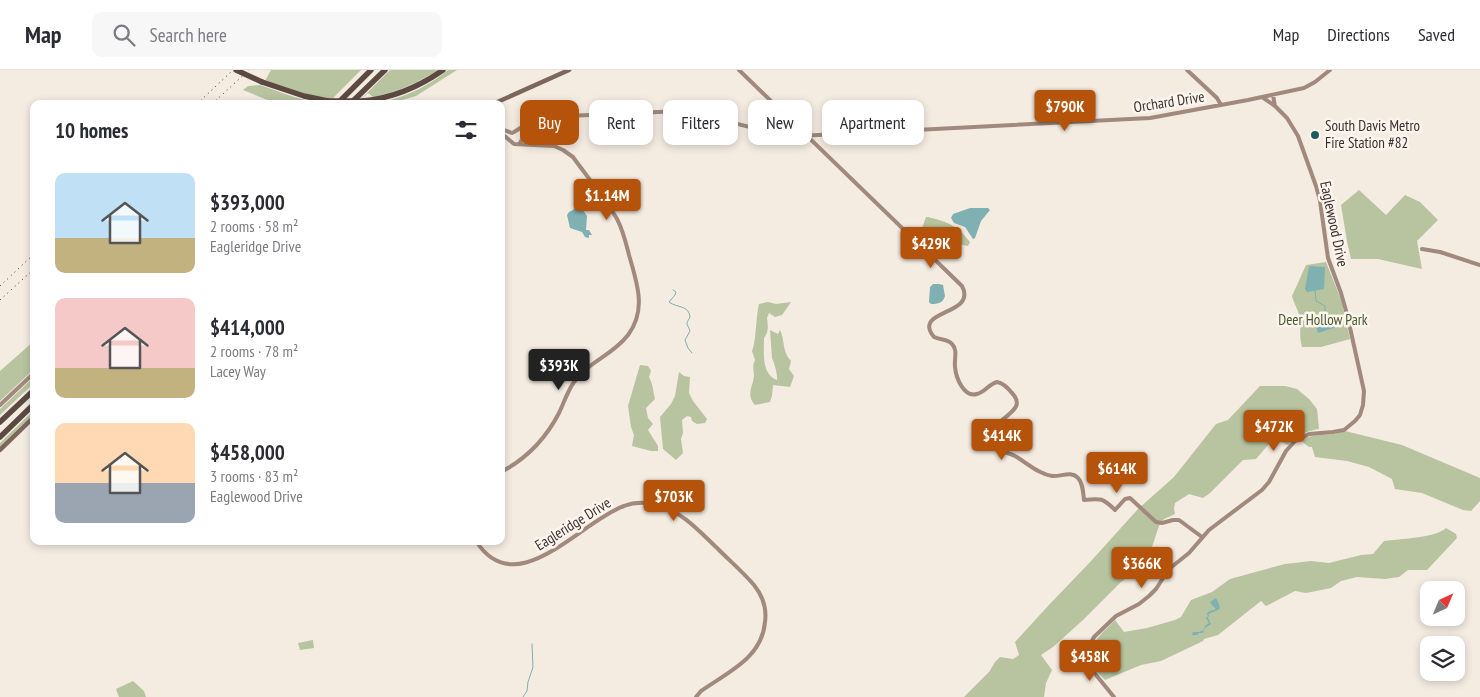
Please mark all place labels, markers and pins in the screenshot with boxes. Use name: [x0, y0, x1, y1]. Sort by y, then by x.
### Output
pin: $790K: [1030, 90, 1100, 132]
place label: South Davis Metro Fire Station #82: [1325, 116, 1420, 152]
marker: South Davis Metro Fire Station #82: [1309, 129, 1321, 141]
pin: $1.14M: [566, 178, 648, 221]
pin: $429K: [896, 226, 966, 269]
pin: $393K: [524, 348, 594, 391]
pin: $472K: [1239, 410, 1309, 452]
pin: $414K: [967, 418, 1037, 461]
pin: $614K: [1082, 452, 1152, 494]
pin: $703K: [639, 480, 709, 522]
pin: $366K: [1107, 546, 1177, 589]
pin: $458K: [1055, 640, 1125, 682]

